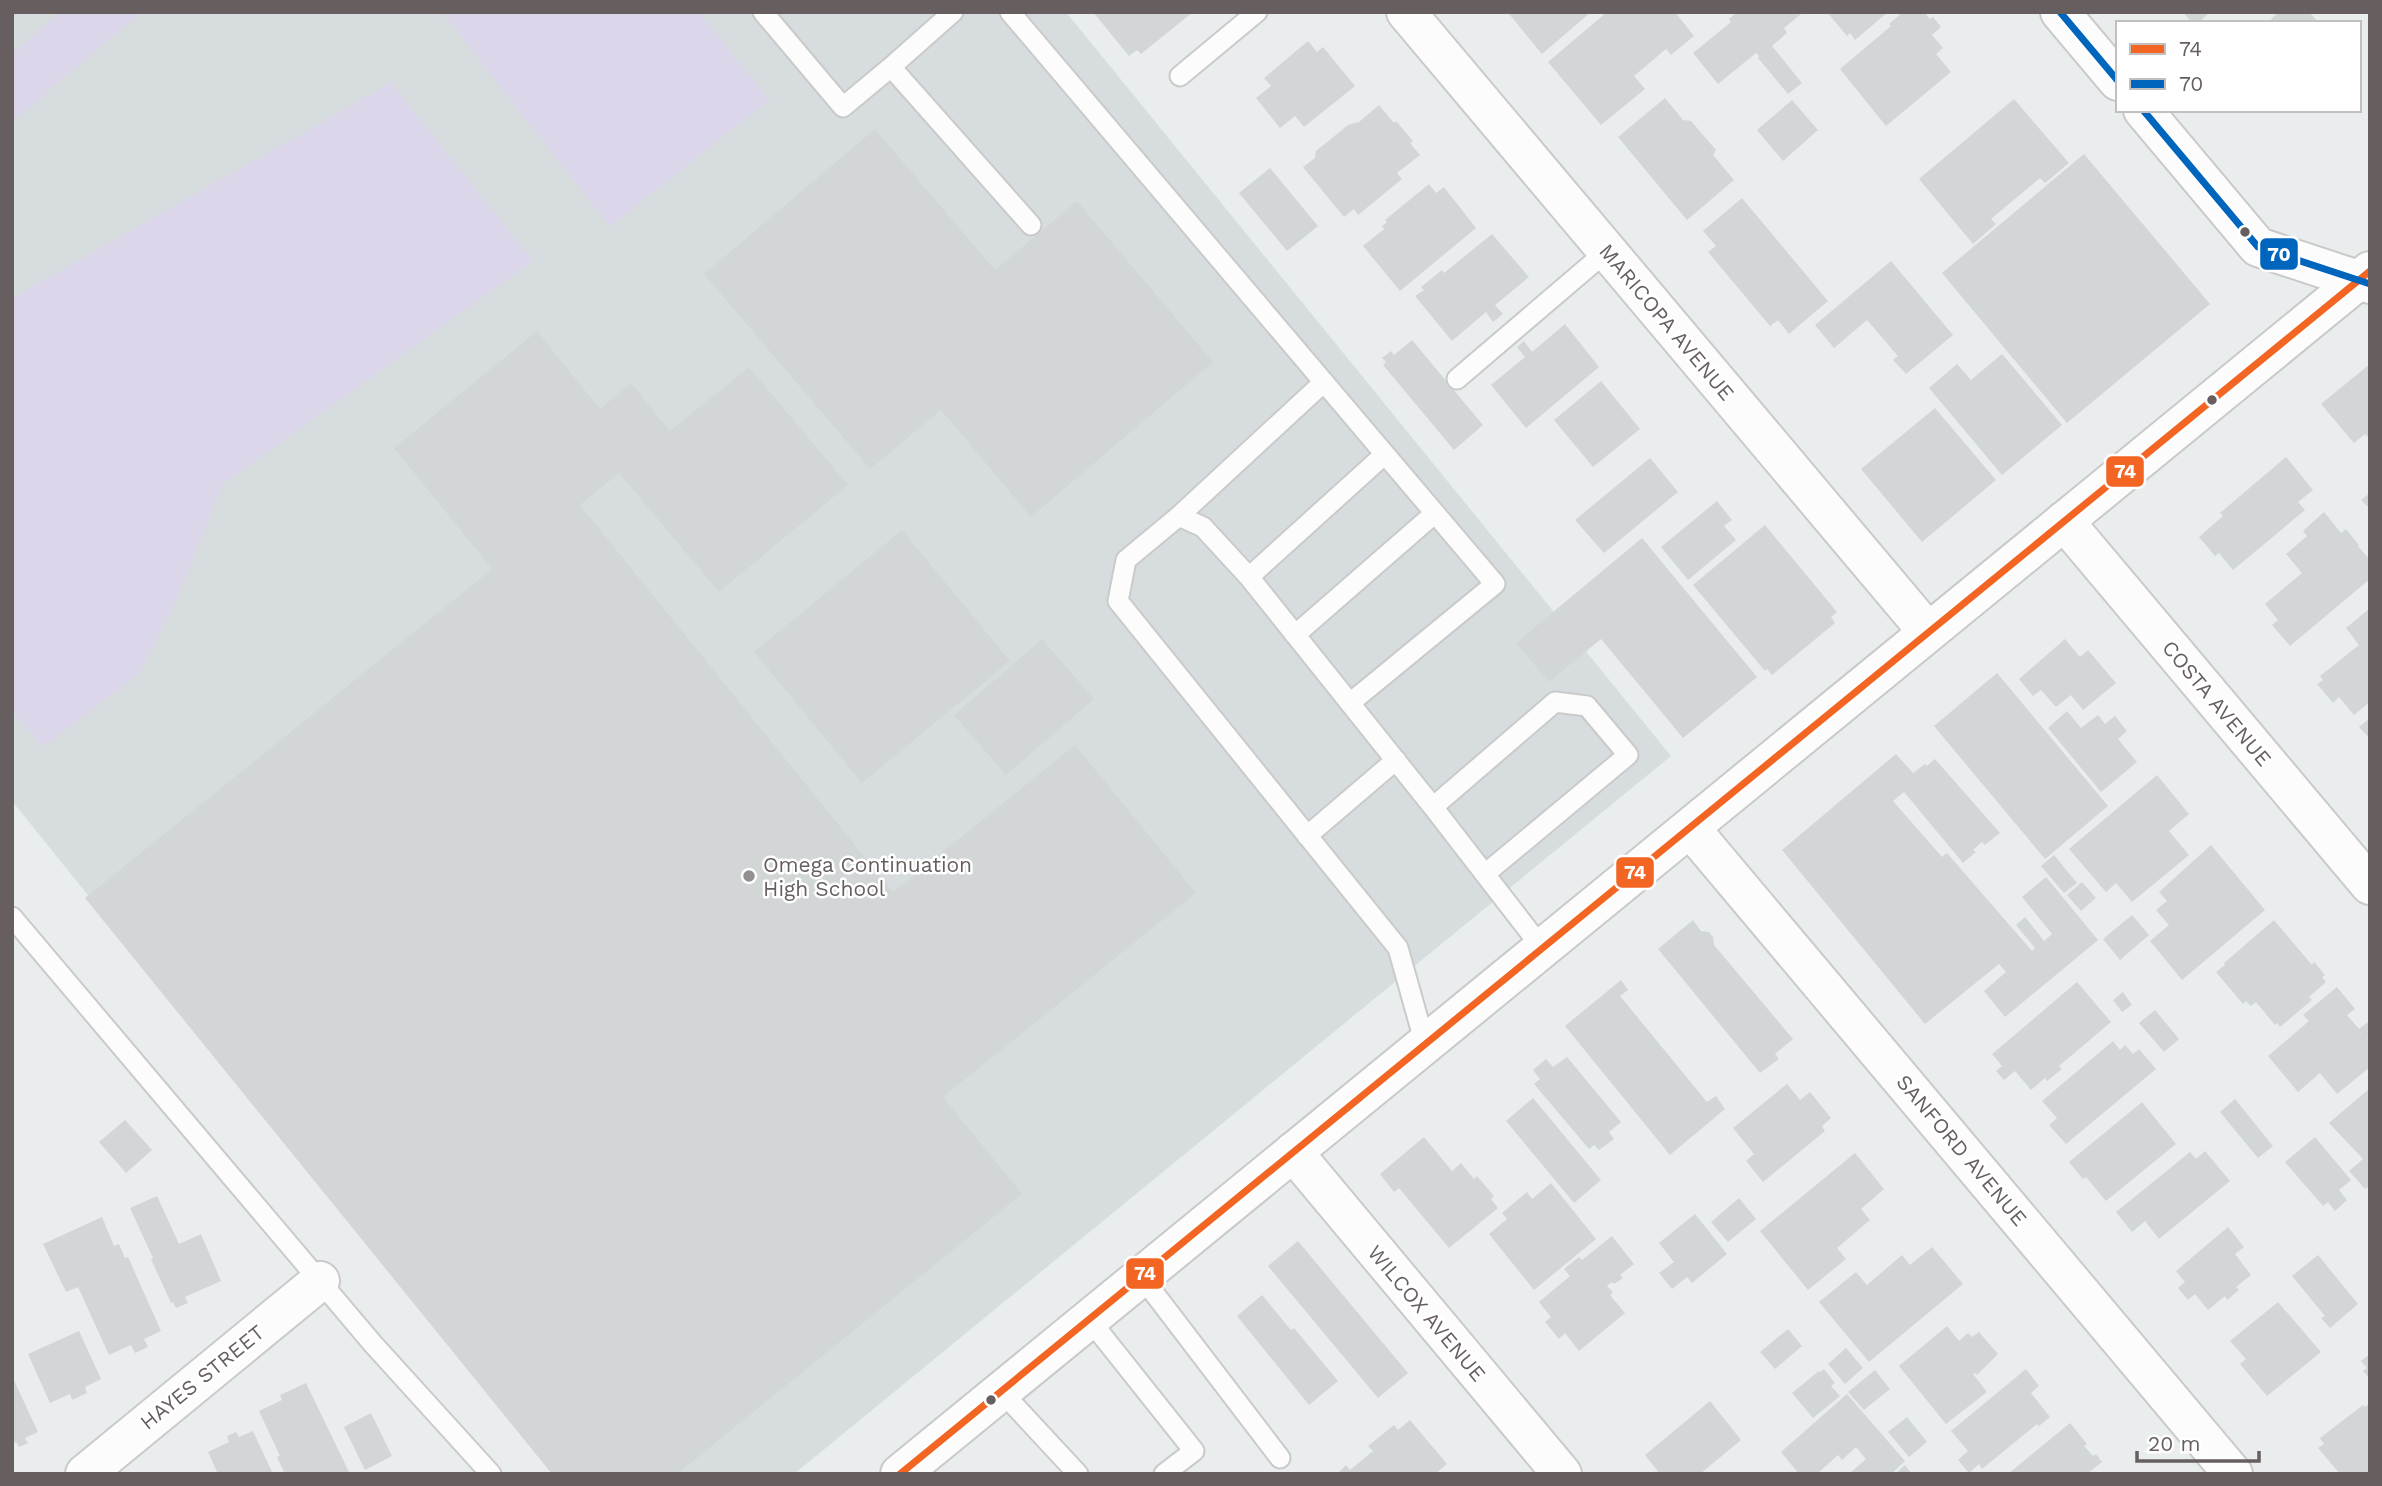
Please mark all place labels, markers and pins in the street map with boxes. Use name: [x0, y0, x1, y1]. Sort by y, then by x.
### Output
unlabelled marker: [2238, 225, 2252, 239]
unlabelled marker: [2205, 393, 2219, 407]
place label: Omega Continuation High School: [763, 852, 972, 901]
marker: Omega Continuation High School: [741, 868, 757, 884]
unlabelled marker: [984, 1393, 998, 1407]

